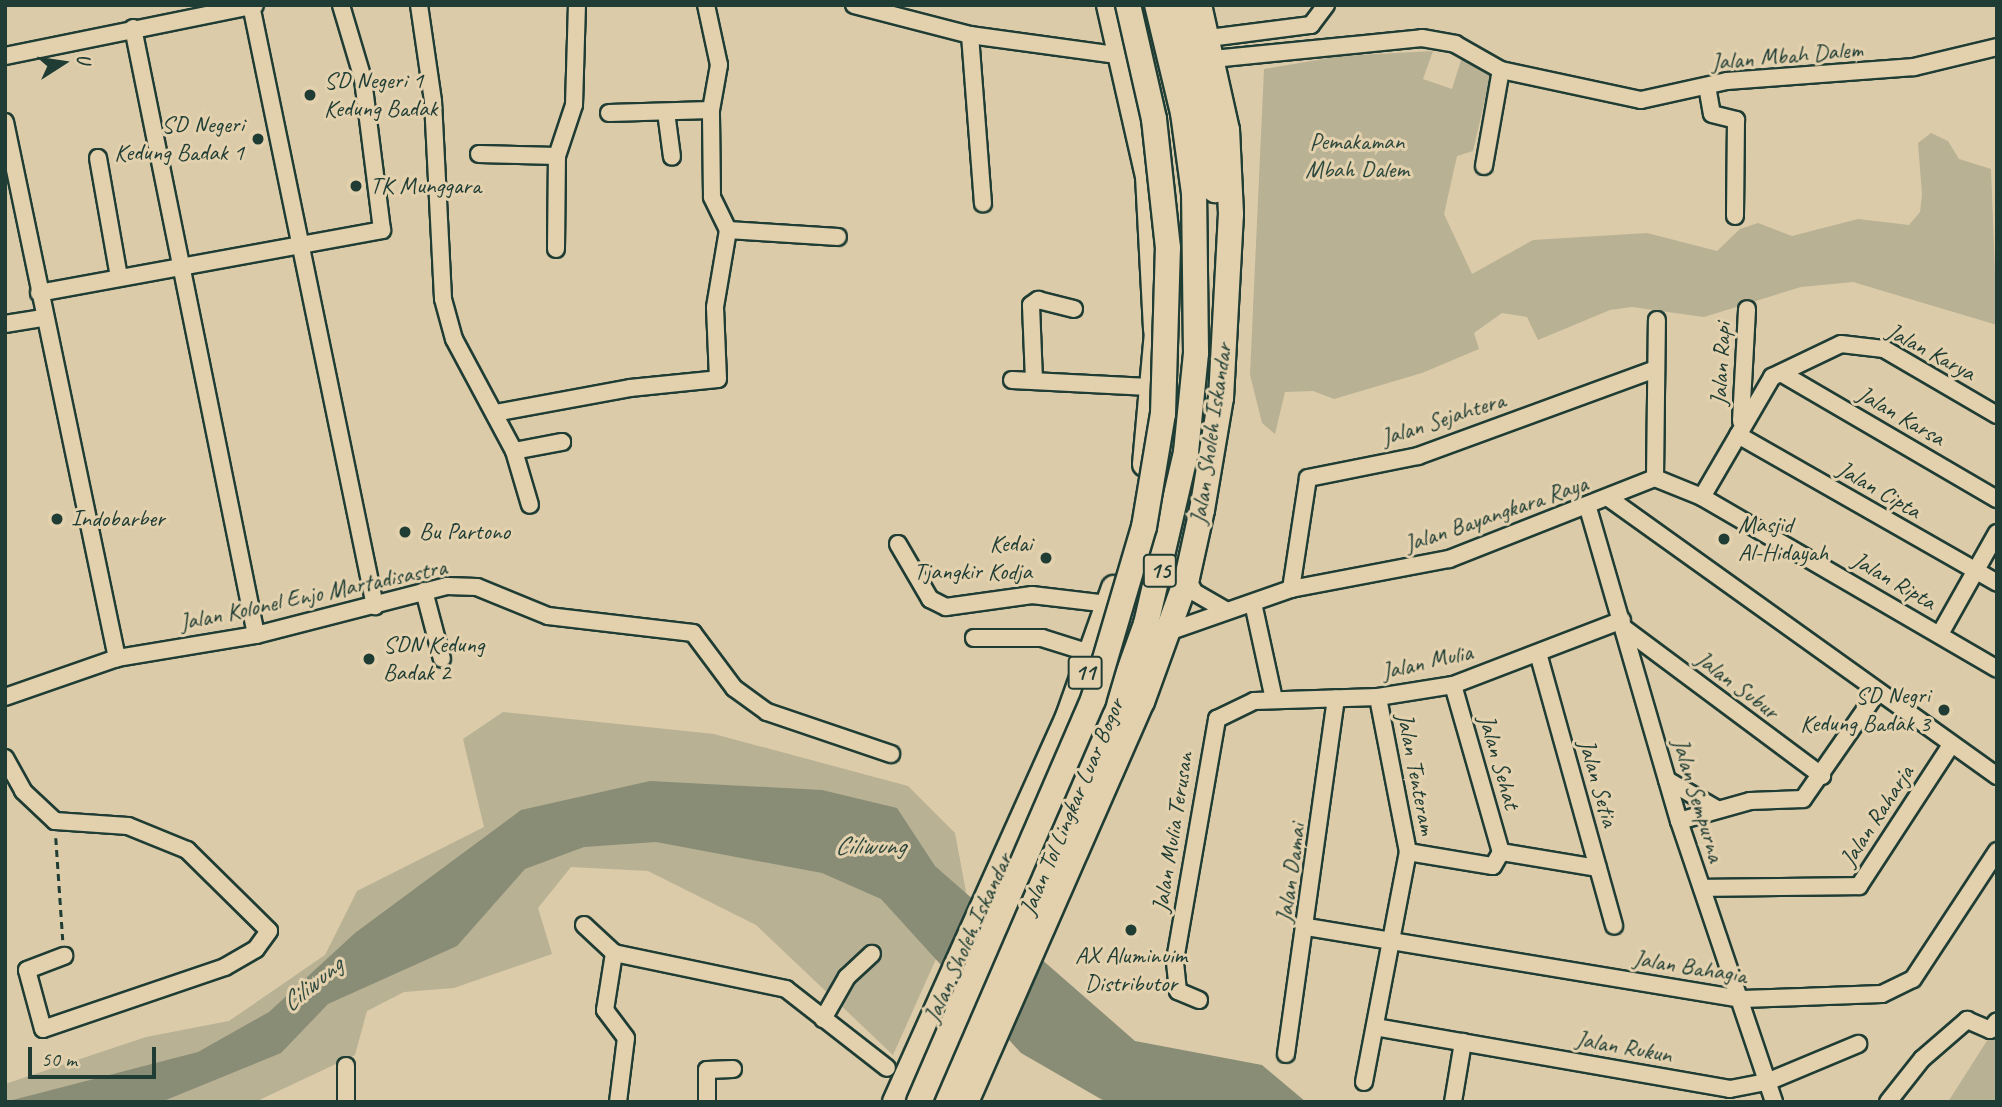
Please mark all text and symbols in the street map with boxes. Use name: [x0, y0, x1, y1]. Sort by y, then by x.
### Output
north arrow: [28, 28, 98, 98]
street label: Jalan Mbah Dalem: [1709, 35, 1865, 77]
text: U: [71, 52, 96, 66]
place label: SD Negeri 1 Kedung Badak: [324, 67, 437, 123]
marker: SD Negeri 1 Kedung Badak: [302, 87, 318, 103]
place label: SD Negeri Kedung Badak 1: [114, 111, 244, 167]
park label: Pemakaman Mbah Dalem: [1304, 128, 1410, 184]
marker: SD Negeri Kedung Badak 1: [250, 131, 266, 147]
place label: TK Munggara: [370, 172, 481, 200]
marker: TK Munggara: [348, 178, 364, 194]
street label: Jalan Karya: [1882, 317, 1980, 387]
street label: Jalan Rapi: [1704, 321, 1738, 407]
street label: Jalan Sholeh Iskandar: [1184, 341, 1238, 527]
street label: Jalan Karsa: [1852, 380, 1950, 452]
street label: Jalan Sejahtera: [1378, 386, 1508, 452]
street label: Jalan Cipta: [1833, 455, 1925, 525]
street label: Jalan Bayangkara Raya: [1401, 469, 1591, 559]
place label: Indobarber: [71, 505, 165, 533]
marker: Indobarber: [49, 511, 65, 527]
place label: Masjid Al-Hidayah: [1738, 511, 1828, 567]
place label: Bu Partono: [419, 518, 511, 546]
marker: Bu Partono: [397, 524, 413, 540]
place label: Kedai Tjangkir Kodja: [915, 530, 1032, 586]
marker: Masjid Al-Hidayah: [1716, 531, 1732, 547]
street label: Jalan Ripta: [1847, 546, 1941, 616]
marker: Kedai Tjangkir Kodja: [1038, 550, 1054, 566]
road number: 15: [1142, 552, 1178, 590]
street label: Jalan Kolonel Enjo Martadisastra: [177, 553, 449, 637]
place label: SDN Kedung Badak 2: [383, 631, 484, 687]
street label: Jalan Mulia: [1379, 638, 1475, 686]
street label: Jalan Subur: [1690, 645, 1784, 725]
marker: SDN Kedung Badak 2: [361, 651, 377, 667]
road number: 11: [1068, 653, 1102, 692]
place label: SD Negri Kedung Badak 3: [1800, 682, 1930, 738]
street label: Jalan Tol Lingkar Luar Bogor: [1014, 695, 1130, 919]
marker: SD Negri Kedung Badak 3: [1936, 702, 1952, 718]
street label: Jalan Tenteram: [1390, 711, 1442, 837]
street label: Jalan Sehat: [1472, 712, 1526, 812]
street label: Jalan Sempurna: [1666, 735, 1730, 865]
street label: Jalan Setia: [1572, 736, 1624, 830]
street label: Jalan Mulia Terusan: [1146, 750, 1200, 914]
street label: Jalan Raharja: [1834, 760, 1920, 872]
street label: Jalan Damai: [1270, 822, 1312, 924]
water label: Ciliwung: [835, 830, 905, 862]
street label: Jalan Sholeh Iskandar: [918, 848, 1018, 1028]
marker: AX Aluminuim Distributor: [1123, 922, 1139, 938]
place label: AX Aluminuim Distributor: [1075, 942, 1187, 998]
street label: Jalan Bahagia: [1631, 944, 1749, 990]
water label: Ciliwung: [275, 950, 349, 1018]
street label: Jalan Rukun: [1573, 1024, 1675, 1070]
scale bar: [32, 1034, 159, 1078]
text: 50 m: [41, 1046, 77, 1072]

